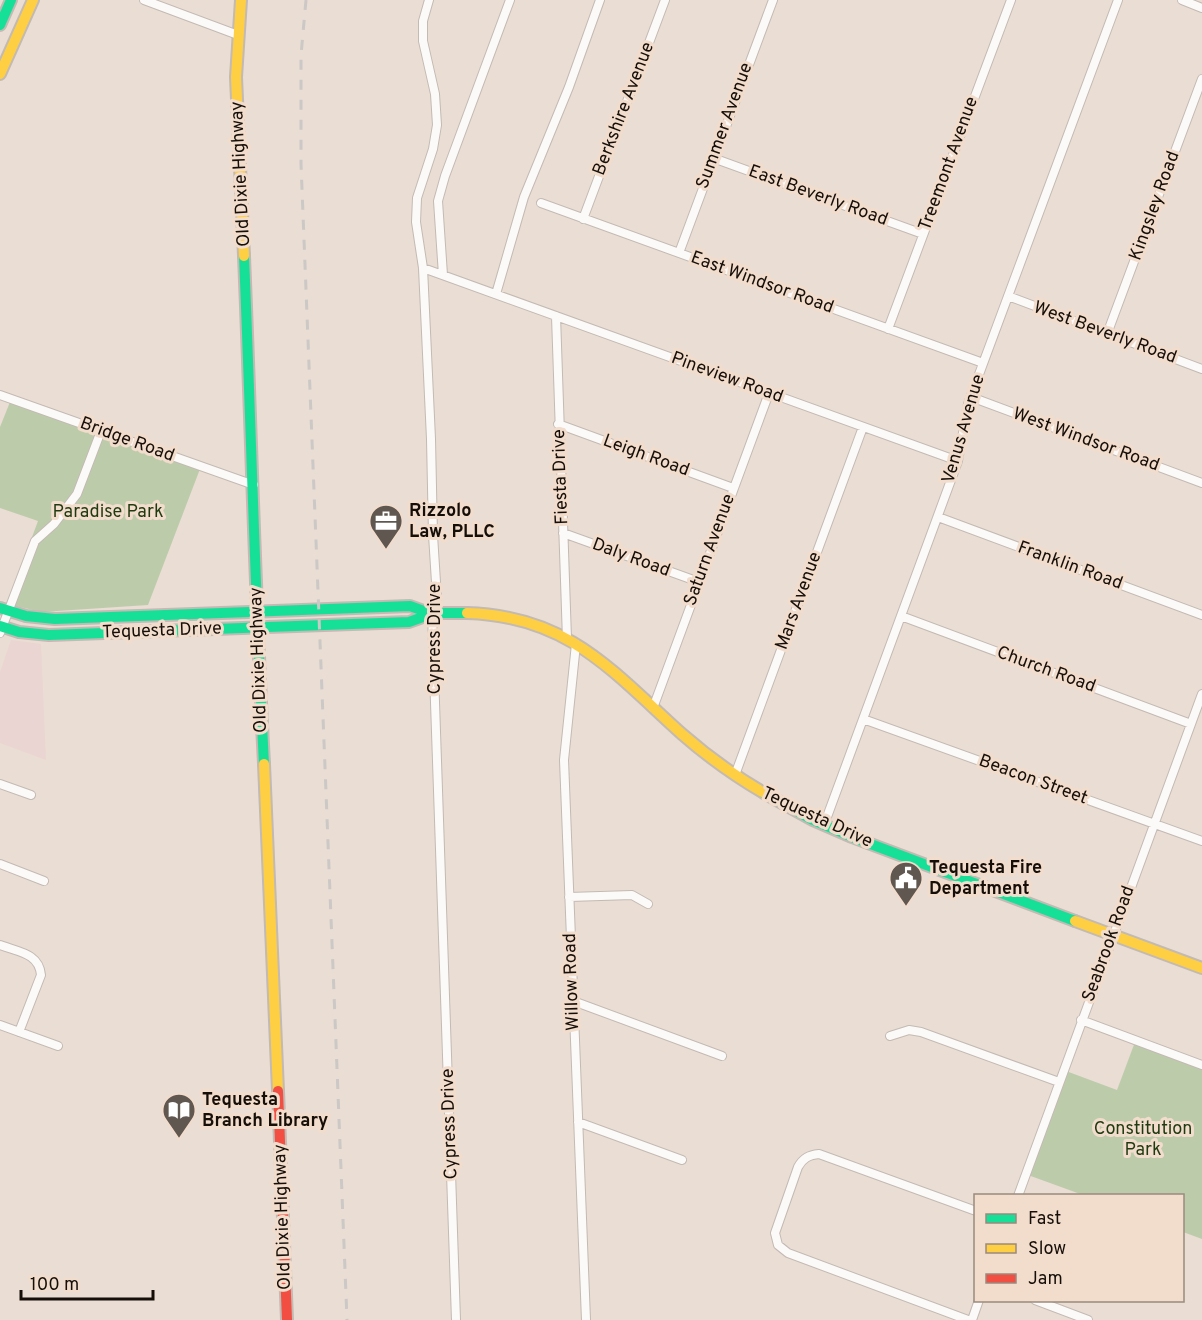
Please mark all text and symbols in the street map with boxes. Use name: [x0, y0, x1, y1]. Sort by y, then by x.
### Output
street label: Berkshire Avenue: [588, 39, 660, 179]
street label: Summer Avenue: [692, 60, 758, 192]
street label: Treemont Avenue: [914, 94, 984, 234]
street label: Old Dixie Highway: [226, 101, 256, 247]
street label: Kingsley Road: [1125, 148, 1185, 264]
street label: East Beverly Road: [745, 160, 891, 232]
street label: East Windsor Road: [687, 246, 837, 320]
street label: West Beverly Road: [1030, 296, 1180, 370]
street label: Pineview Road: [668, 347, 786, 409]
street label: Venus Avenue: [937, 372, 991, 486]
street label: West Windsor Road: [1009, 403, 1163, 477]
street label: Bridge Road: [77, 412, 177, 468]
street label: Fiesta Drive: [548, 429, 574, 525]
street label: Leigh Road: [600, 430, 692, 482]
street label: Saturn Avenue: [679, 491, 741, 609]
place label: Rizzolo Law, PLLC: [409, 500, 495, 544]
park label: Paradise Park: [52, 501, 164, 524]
office icon: Rizzolo Law, PLLC: [368, 503, 404, 550]
street label: Daly Road: [589, 533, 673, 583]
street label: Franklin Road: [1014, 536, 1126, 596]
street label: Mars Avenue: [771, 549, 827, 653]
street label: Cypress Drive: [424, 583, 447, 695]
street label: Old Dixie Highway: [245, 587, 273, 733]
street label: Tequesta Drive: [102, 617, 222, 645]
street label: Church Road: [993, 641, 1099, 699]
street label: Beacon Street: [975, 750, 1091, 810]
street label: Tequesta Drive: [758, 782, 876, 854]
place label: Tequesta Fire Department: [929, 857, 1042, 901]
public building icon: Tequesta Fire Department: [888, 860, 924, 907]
street label: Seabrook Road: [1077, 883, 1141, 1005]
street label: Willow Road: [559, 933, 585, 1031]
street label: Cypress Drive: [437, 1068, 463, 1180]
place label: Tequesta Branch Library: [202, 1089, 328, 1133]
library icon: Tequesta Branch Library: [161, 1092, 197, 1139]
park label: Constitution Park: [1094, 1118, 1192, 1162]
street label: Old Dixie Highway: [269, 1144, 297, 1290]
legend: [974, 1194, 1184, 1302]
text: Fast: [1028, 1208, 1061, 1231]
text: Slow: [1028, 1238, 1066, 1261]
scale bar: [21, 1263, 153, 1301]
text: Jam: [1028, 1268, 1063, 1291]
text: 100 m: [30, 1274, 79, 1297]

